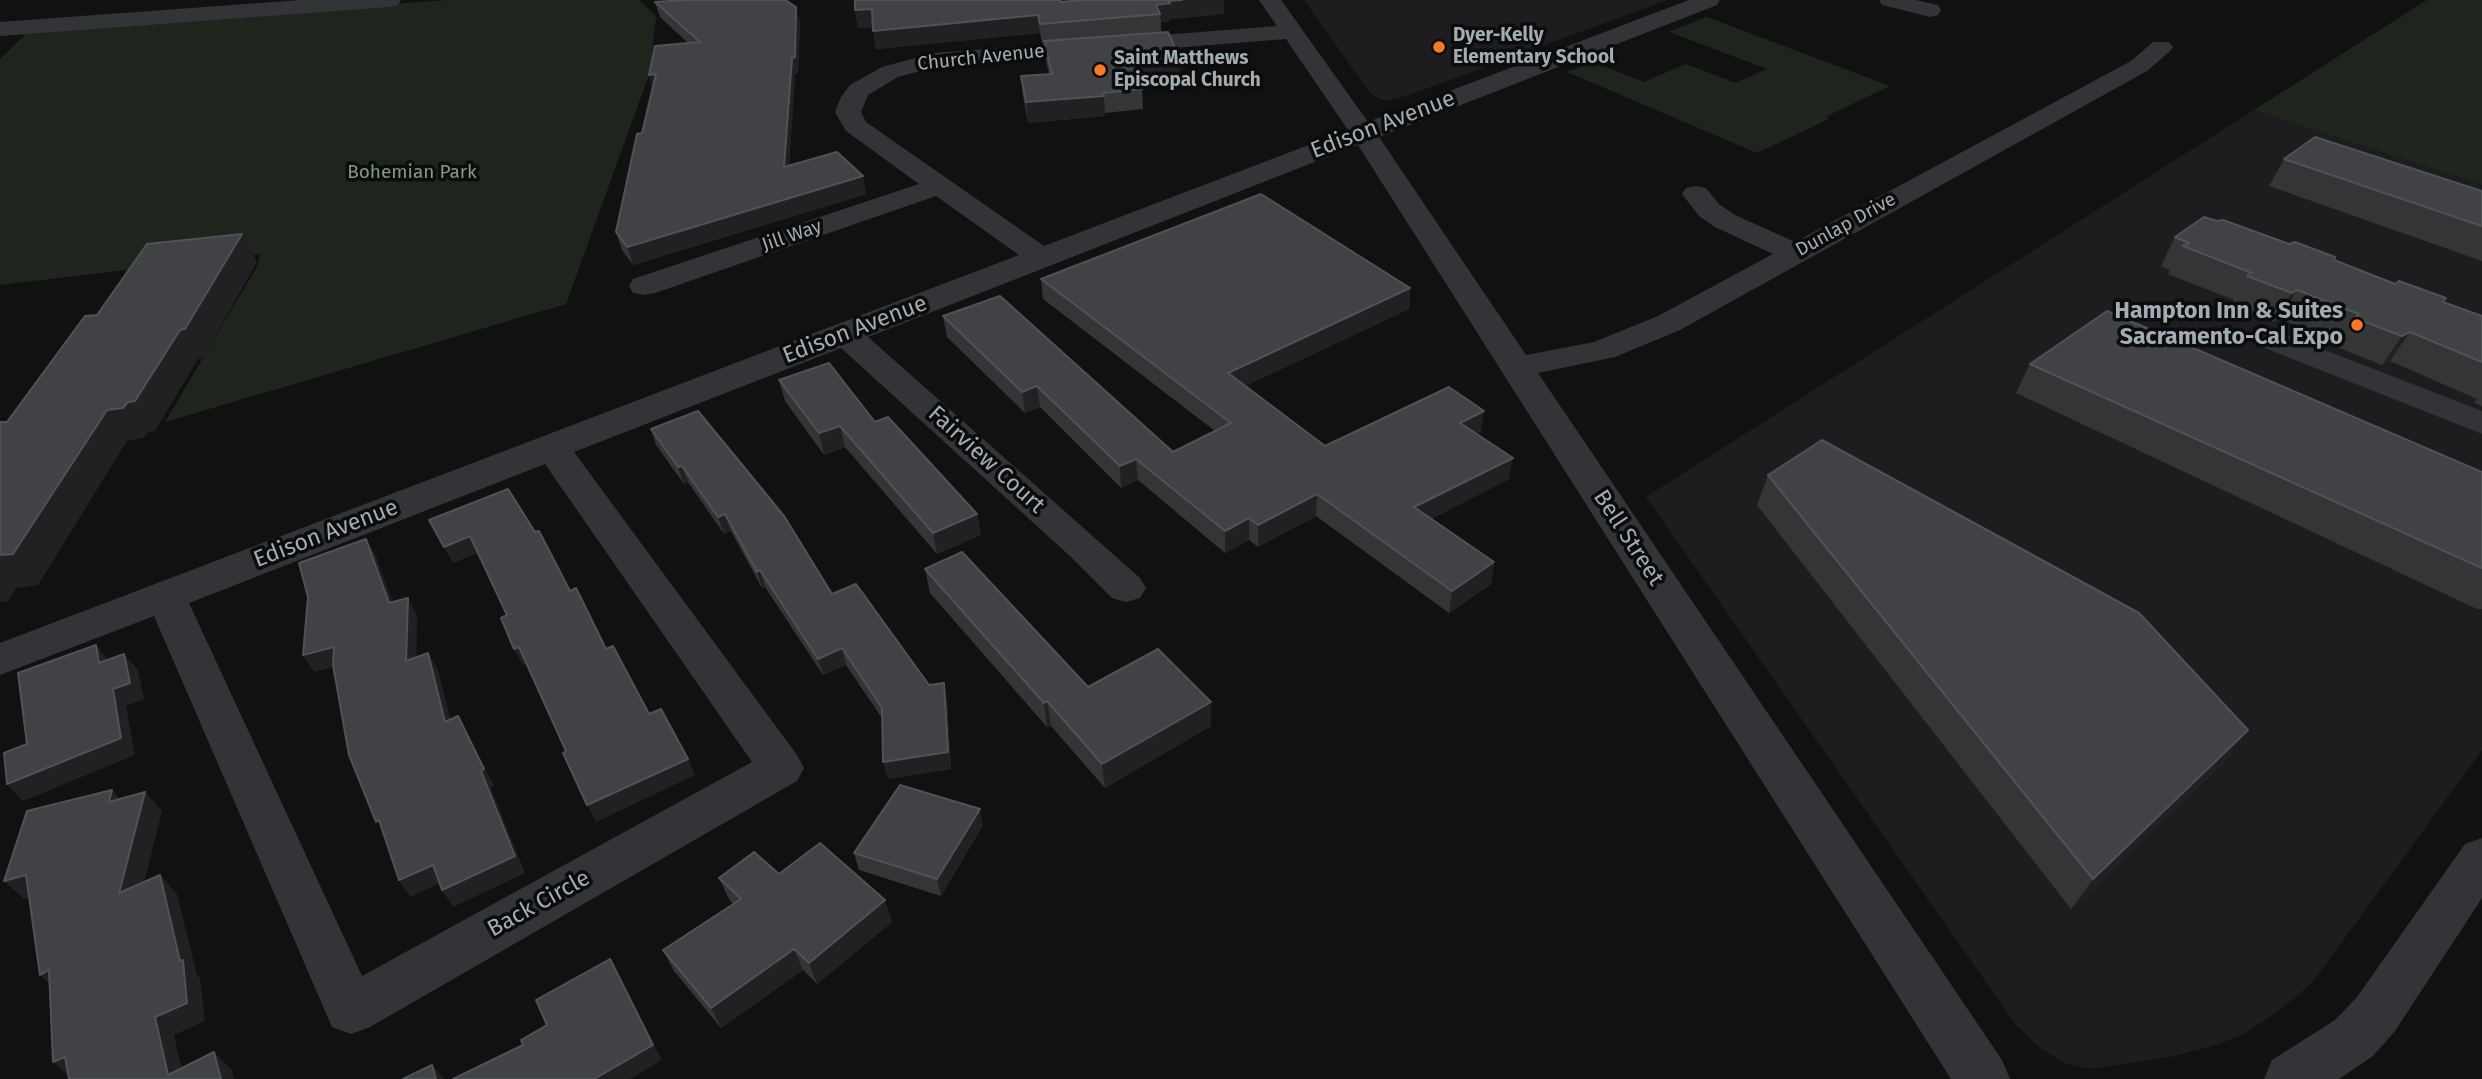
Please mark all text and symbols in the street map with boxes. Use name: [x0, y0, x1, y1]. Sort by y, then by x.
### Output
place label: Dyer-Kelly Elementary School: [1453, 25, 1615, 69]
marker: Dyer-Kelly Elementary School: [1431, 39, 1447, 55]
street label: Church Avenue: [916, 40, 1046, 76]
place label: Saint Matthews Episcopal Church: [1114, 48, 1261, 92]
marker: Saint Matthews Episcopal Church: [1092, 62, 1108, 78]
street label: Edison Avenue: [1307, 85, 1459, 165]
park label: Bohemian Park: [347, 162, 477, 184]
street label: Dunlap Drive: [1792, 188, 1900, 262]
street label: Jill Way: [759, 215, 825, 257]
street label: Edison Avenue: [779, 290, 931, 370]
place label: Hampton Inn & Suites Sacramento-Cal Expo: [2115, 298, 2343, 352]
marker: Hampton Inn & Suites Sacramento-Cal Expo: [2349, 317, 2365, 333]
street label: Fairview Court: [922, 401, 1050, 519]
street label: Bell Street: [1587, 485, 1669, 591]
street label: Edison Avenue: [250, 494, 402, 574]
street label: Back Circle: [483, 865, 595, 943]

